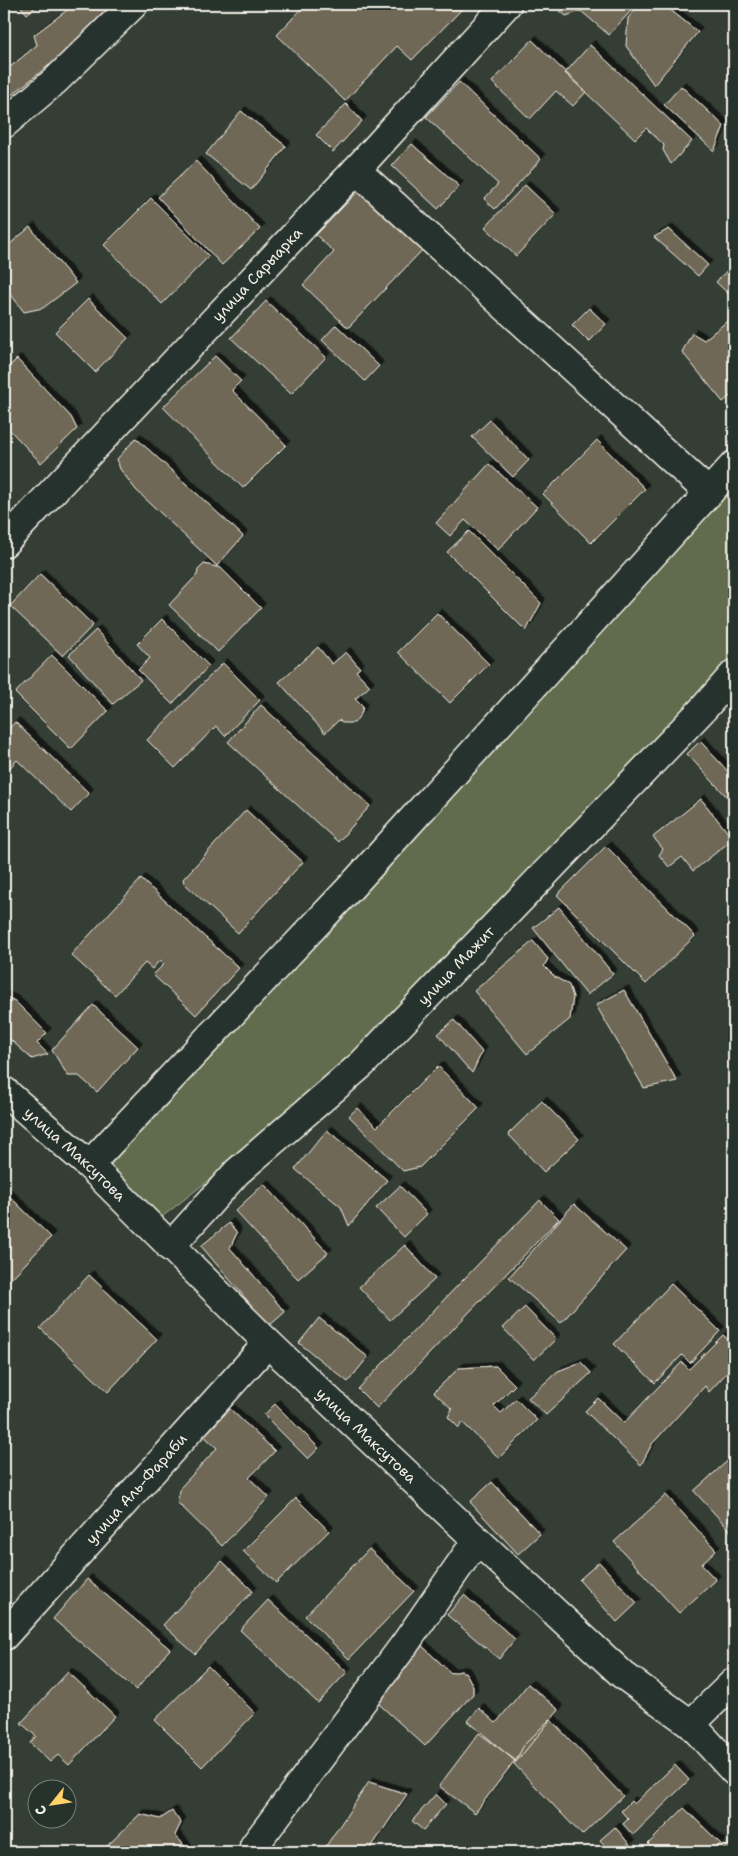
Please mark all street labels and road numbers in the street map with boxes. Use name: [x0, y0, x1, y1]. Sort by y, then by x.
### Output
street label: улица Сарыарка: [208, 223, 307, 326]
street label: улица Мажит: [414, 922, 499, 1010]
street label: улица Максутова: [20, 1103, 130, 1206]
street label: улица Максутова: [312, 1383, 421, 1488]
street label: улица Аль-Фараби: [81, 1429, 192, 1549]

